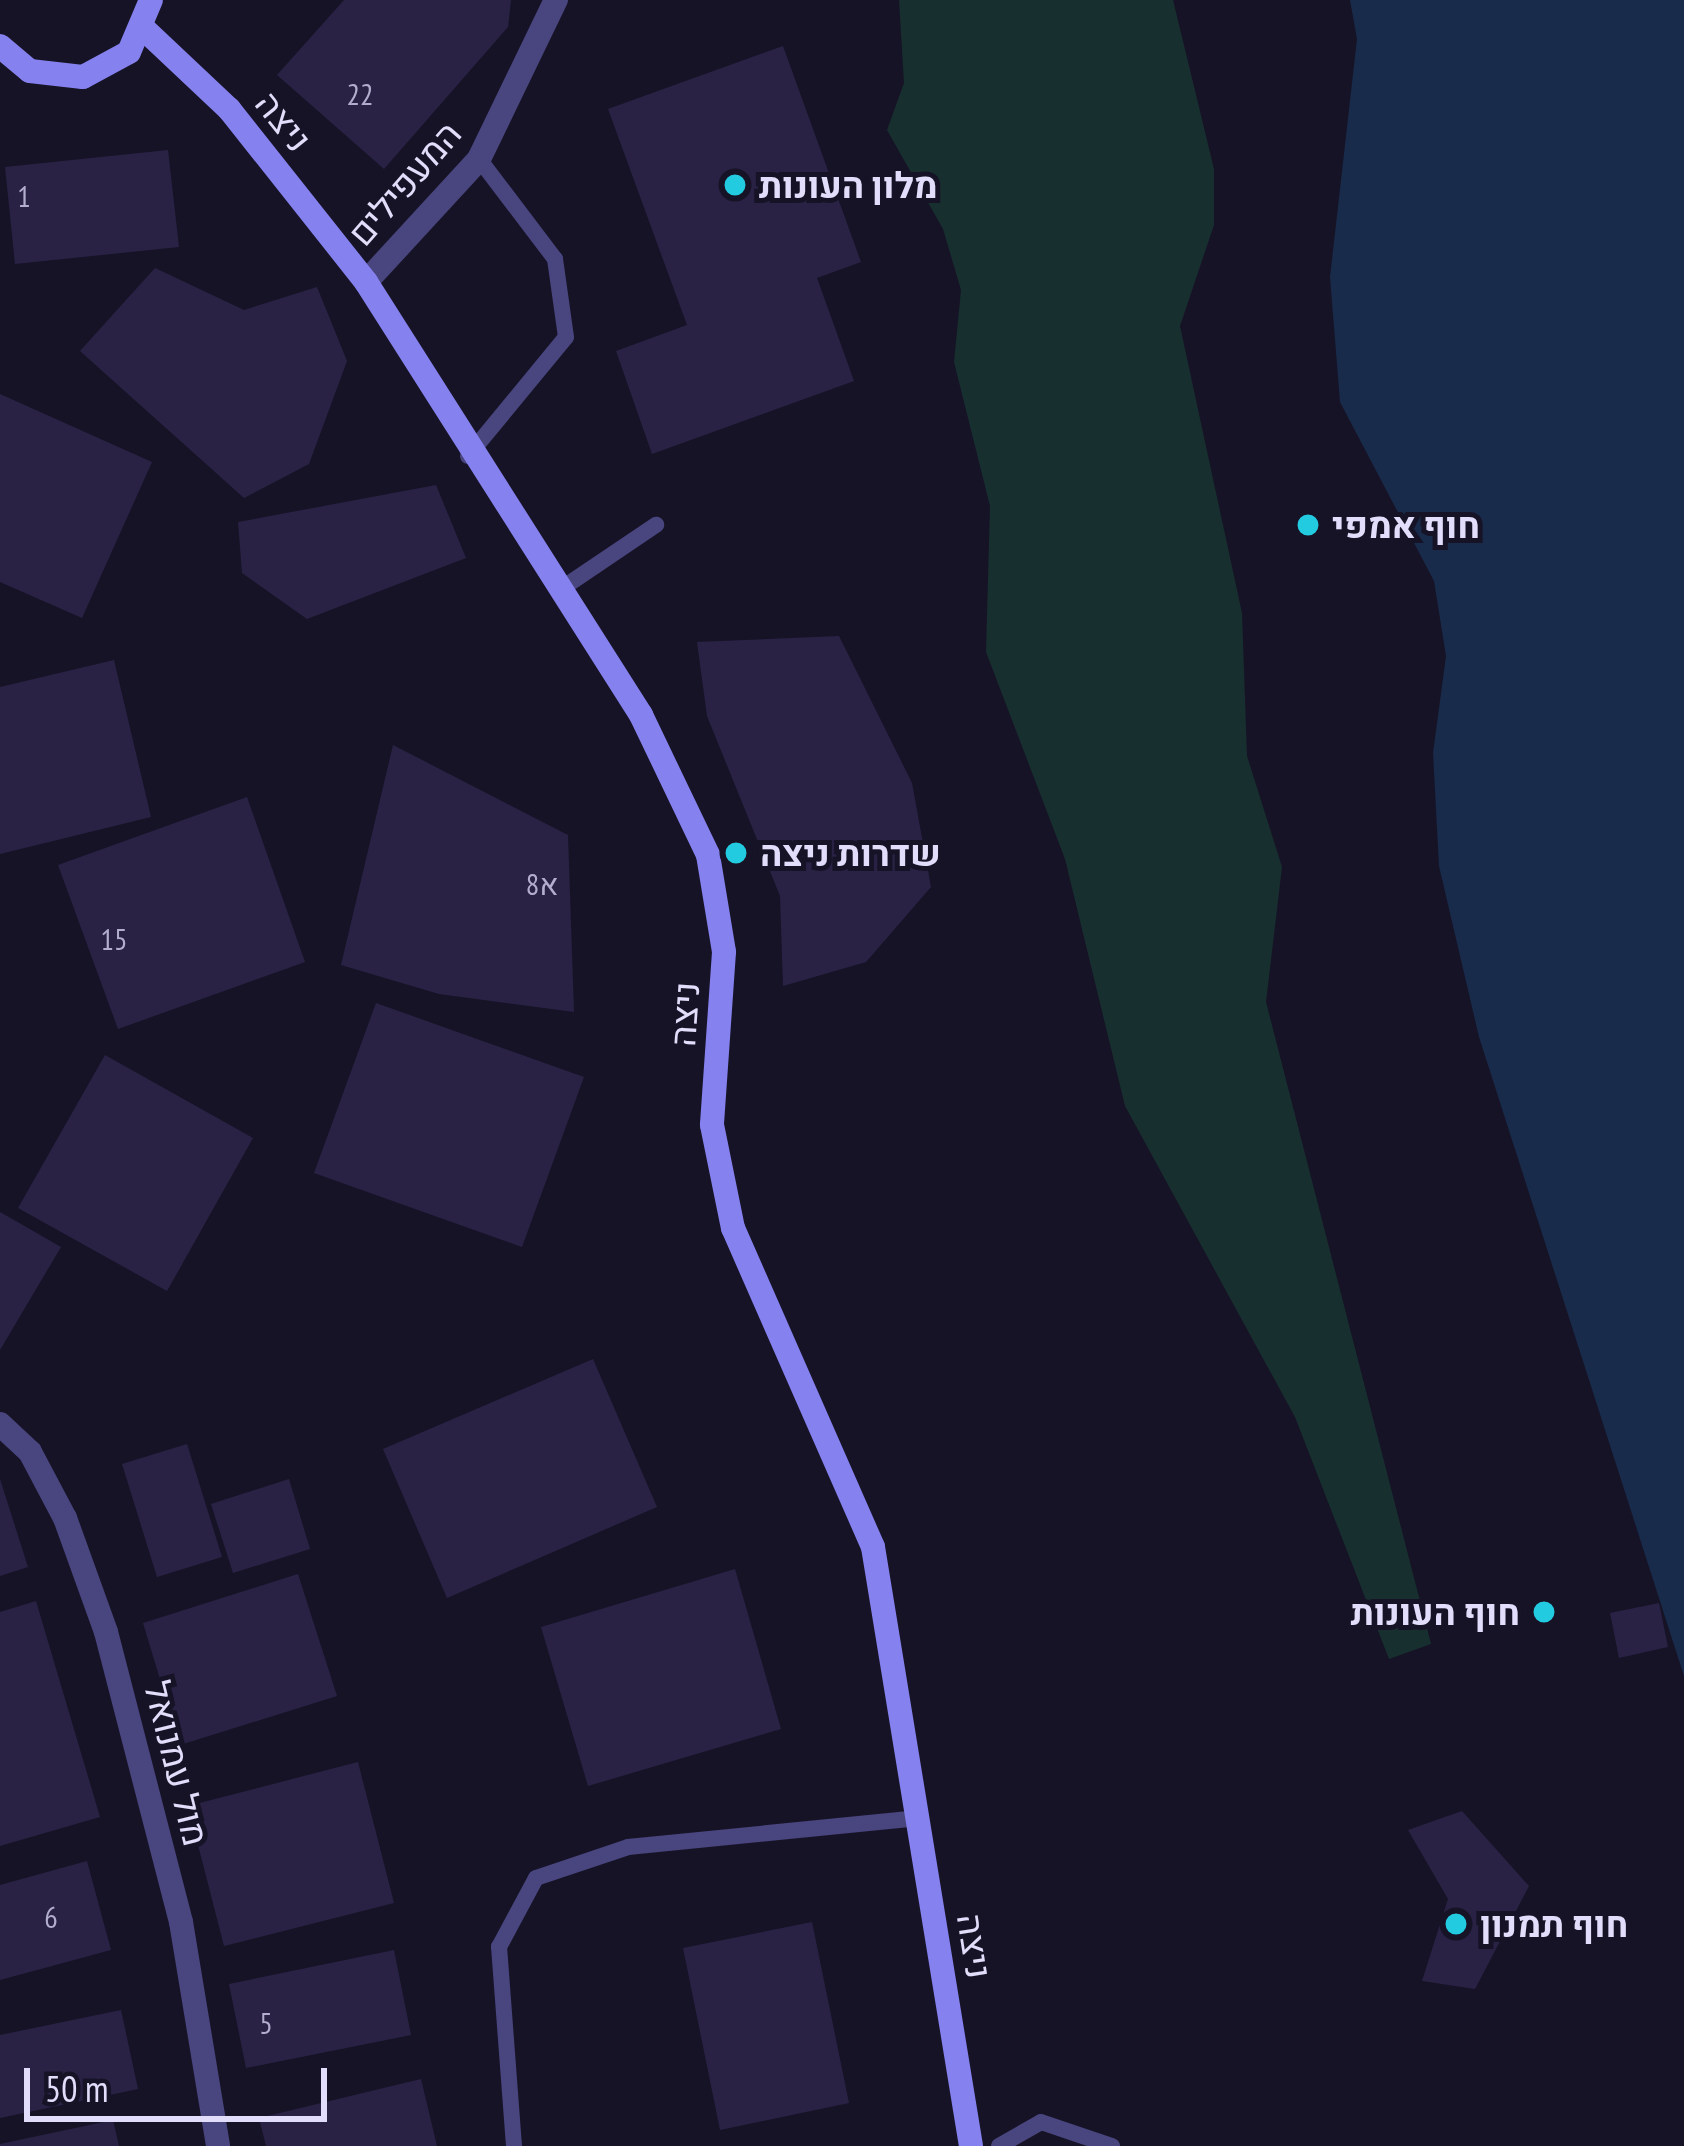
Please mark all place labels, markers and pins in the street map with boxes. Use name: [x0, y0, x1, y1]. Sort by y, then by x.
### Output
place label: מלון העונות: [759, 163, 938, 207]
marker: מלון העונות: [722, 172, 748, 198]
place label: חוף אמפי: [1332, 503, 1480, 547]
marker: חוף אמפי: [1295, 512, 1321, 538]
place label: שדרות ניצה: [760, 831, 941, 875]
marker: שדרות ניצה: [723, 840, 749, 866]
place label: חוף העונות: [1351, 1590, 1520, 1634]
marker: חוף העונות: [1531, 1599, 1557, 1625]
place label: חוף תמנון: [1480, 1902, 1628, 1946]
marker: חוף תמנון: [1443, 1911, 1469, 1937]

